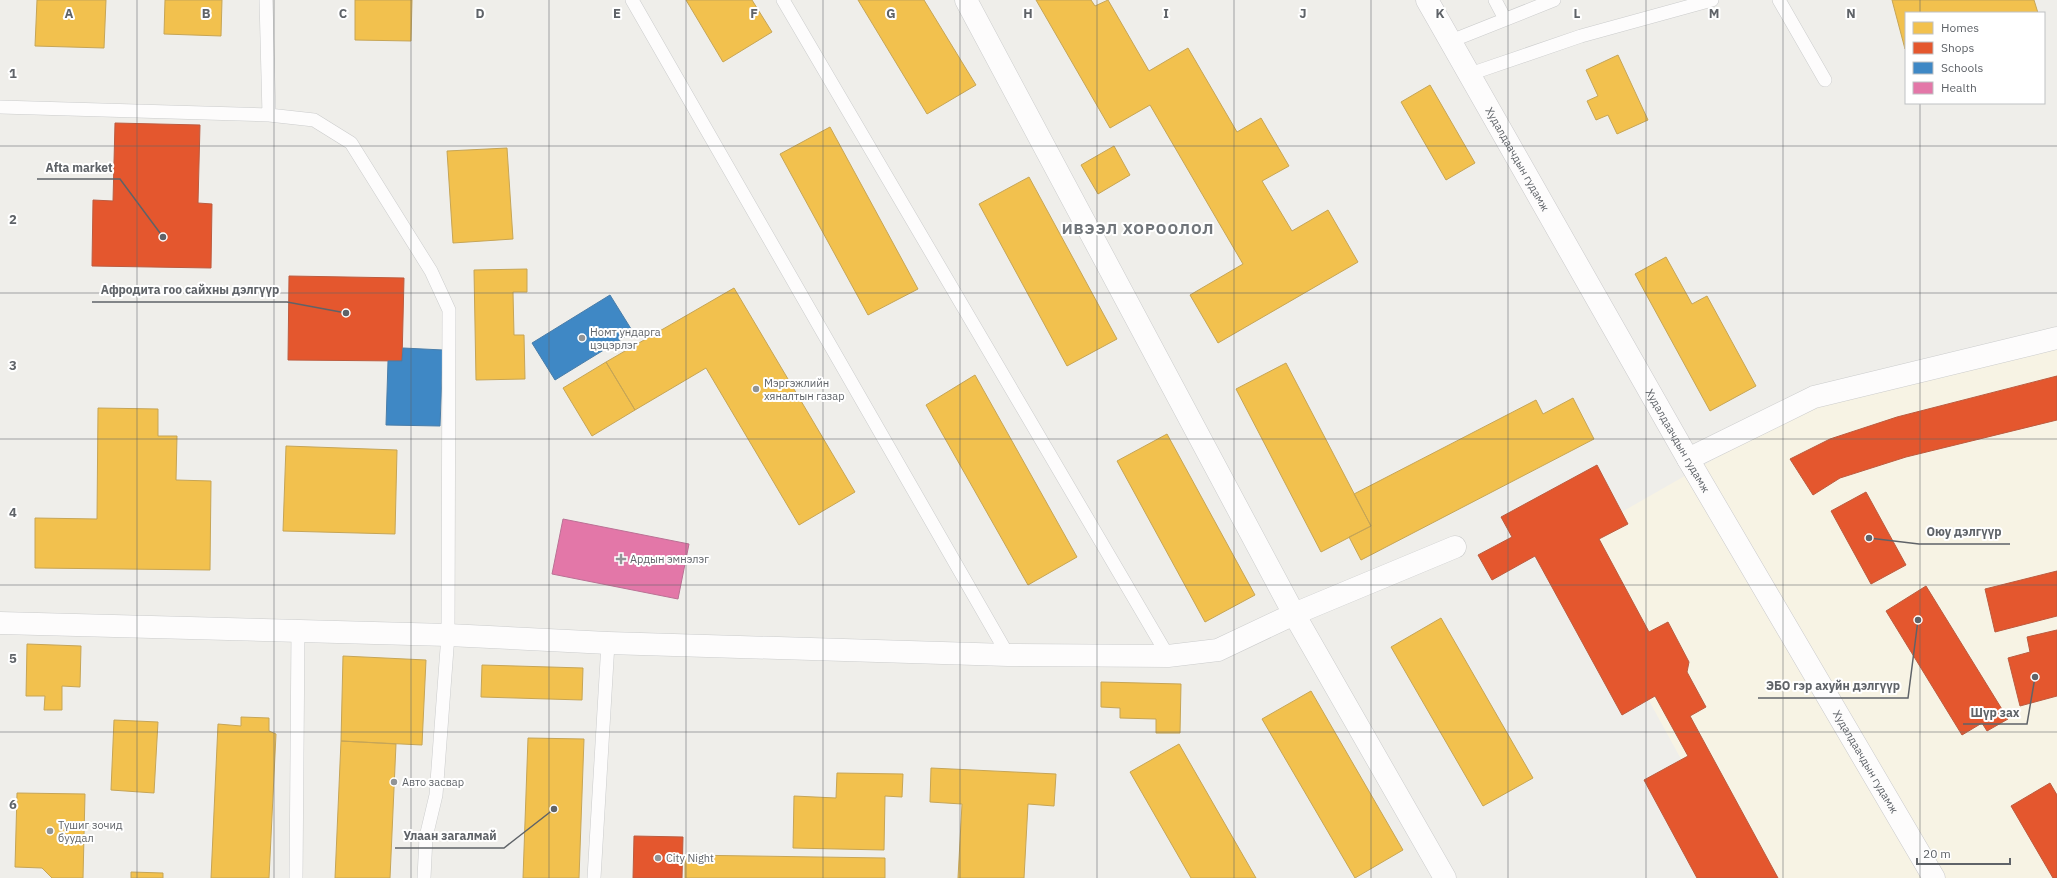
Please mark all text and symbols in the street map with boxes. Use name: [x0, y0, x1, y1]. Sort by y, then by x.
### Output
text: A: [65, 5, 74, 22]
text: B: [202, 5, 211, 22]
text: C: [339, 5, 348, 22]
text: D: [475, 5, 485, 22]
text: E: [613, 5, 621, 22]
text: F: [750, 5, 758, 22]
text: G: [886, 5, 896, 22]
text: H: [1023, 5, 1033, 22]
text: I: [1163, 5, 1169, 22]
text: J: [1299, 5, 1307, 22]
text: K: [1435, 5, 1445, 22]
text: L: [1574, 5, 1581, 22]
text: M: [1709, 5, 1719, 22]
text: N: [1846, 5, 1856, 22]
legend: [1905, 12, 2045, 104]
text: Homes: [1941, 20, 1979, 35]
text: Shops: [1941, 40, 1974, 55]
text: Schools: [1941, 60, 1984, 75]
text: 1: [9, 65, 17, 82]
text: Health: [1941, 80, 1977, 95]
street label: Худалдаачдын гудамж: [1482, 105, 1553, 214]
callout: Afta market: [37, 155, 120, 179]
text: Afta market: [45, 160, 113, 175]
text: 2: [9, 211, 17, 228]
district label: ИВЭЭЛ ХОРООЛОЛ: [1062, 219, 1214, 238]
callout: Афродита гоо сайхны дэлгүүр: [92, 278, 287, 302]
text: Афродита гоо сайхны дэлгүүр: [101, 282, 279, 297]
place label: Номт ундарга цэцэрлэг: [590, 325, 661, 352]
marker: Номт ундарга цэцэрлэг: [577, 333, 587, 343]
text: 3: [9, 357, 17, 374]
place label: Мэргэжлийн хяналтын газар: [764, 376, 845, 403]
marker: Мэргэжлийн хяналтын газар: [751, 384, 761, 394]
street label: Худалдаачдын гудамж: [1643, 386, 1713, 495]
text: 4: [9, 504, 17, 521]
callout: Оюу дэлгүүр: [1919, 520, 2010, 544]
text: Оюу дэлгүүр: [1926, 524, 2002, 539]
place label: Ардын эмнэлэг: [630, 552, 709, 566]
marker: Ардын эмнэлэг: [615, 553, 627, 565]
text: 5: [9, 650, 17, 667]
callout: ЭБО гэр ахуйн дэлгүүр: [1758, 674, 1908, 698]
text: ЭБО гэр ахуйн дэлгүүр: [1766, 678, 1900, 693]
callout: Шүр зах: [1963, 700, 2027, 724]
text: Шүр зах: [1971, 705, 2020, 720]
street label: Худалдаачдын гудамж: [1830, 708, 1902, 816]
place label: Авто засвар: [402, 775, 464, 789]
marker: Авто засвар: [389, 777, 399, 787]
text: 6: [9, 796, 17, 813]
place label: Түшиг зочид буудал: [58, 818, 123, 845]
callout: Улаан загалмай: [395, 824, 504, 848]
marker: Түшиг зочид буудал: [45, 826, 55, 836]
text: Улаан загалмай: [403, 828, 497, 843]
scale bar: [1917, 840, 2010, 866]
text: 20 m: [1923, 846, 1951, 861]
place label: City Night: [666, 851, 714, 865]
marker: City Night: [653, 853, 663, 863]

